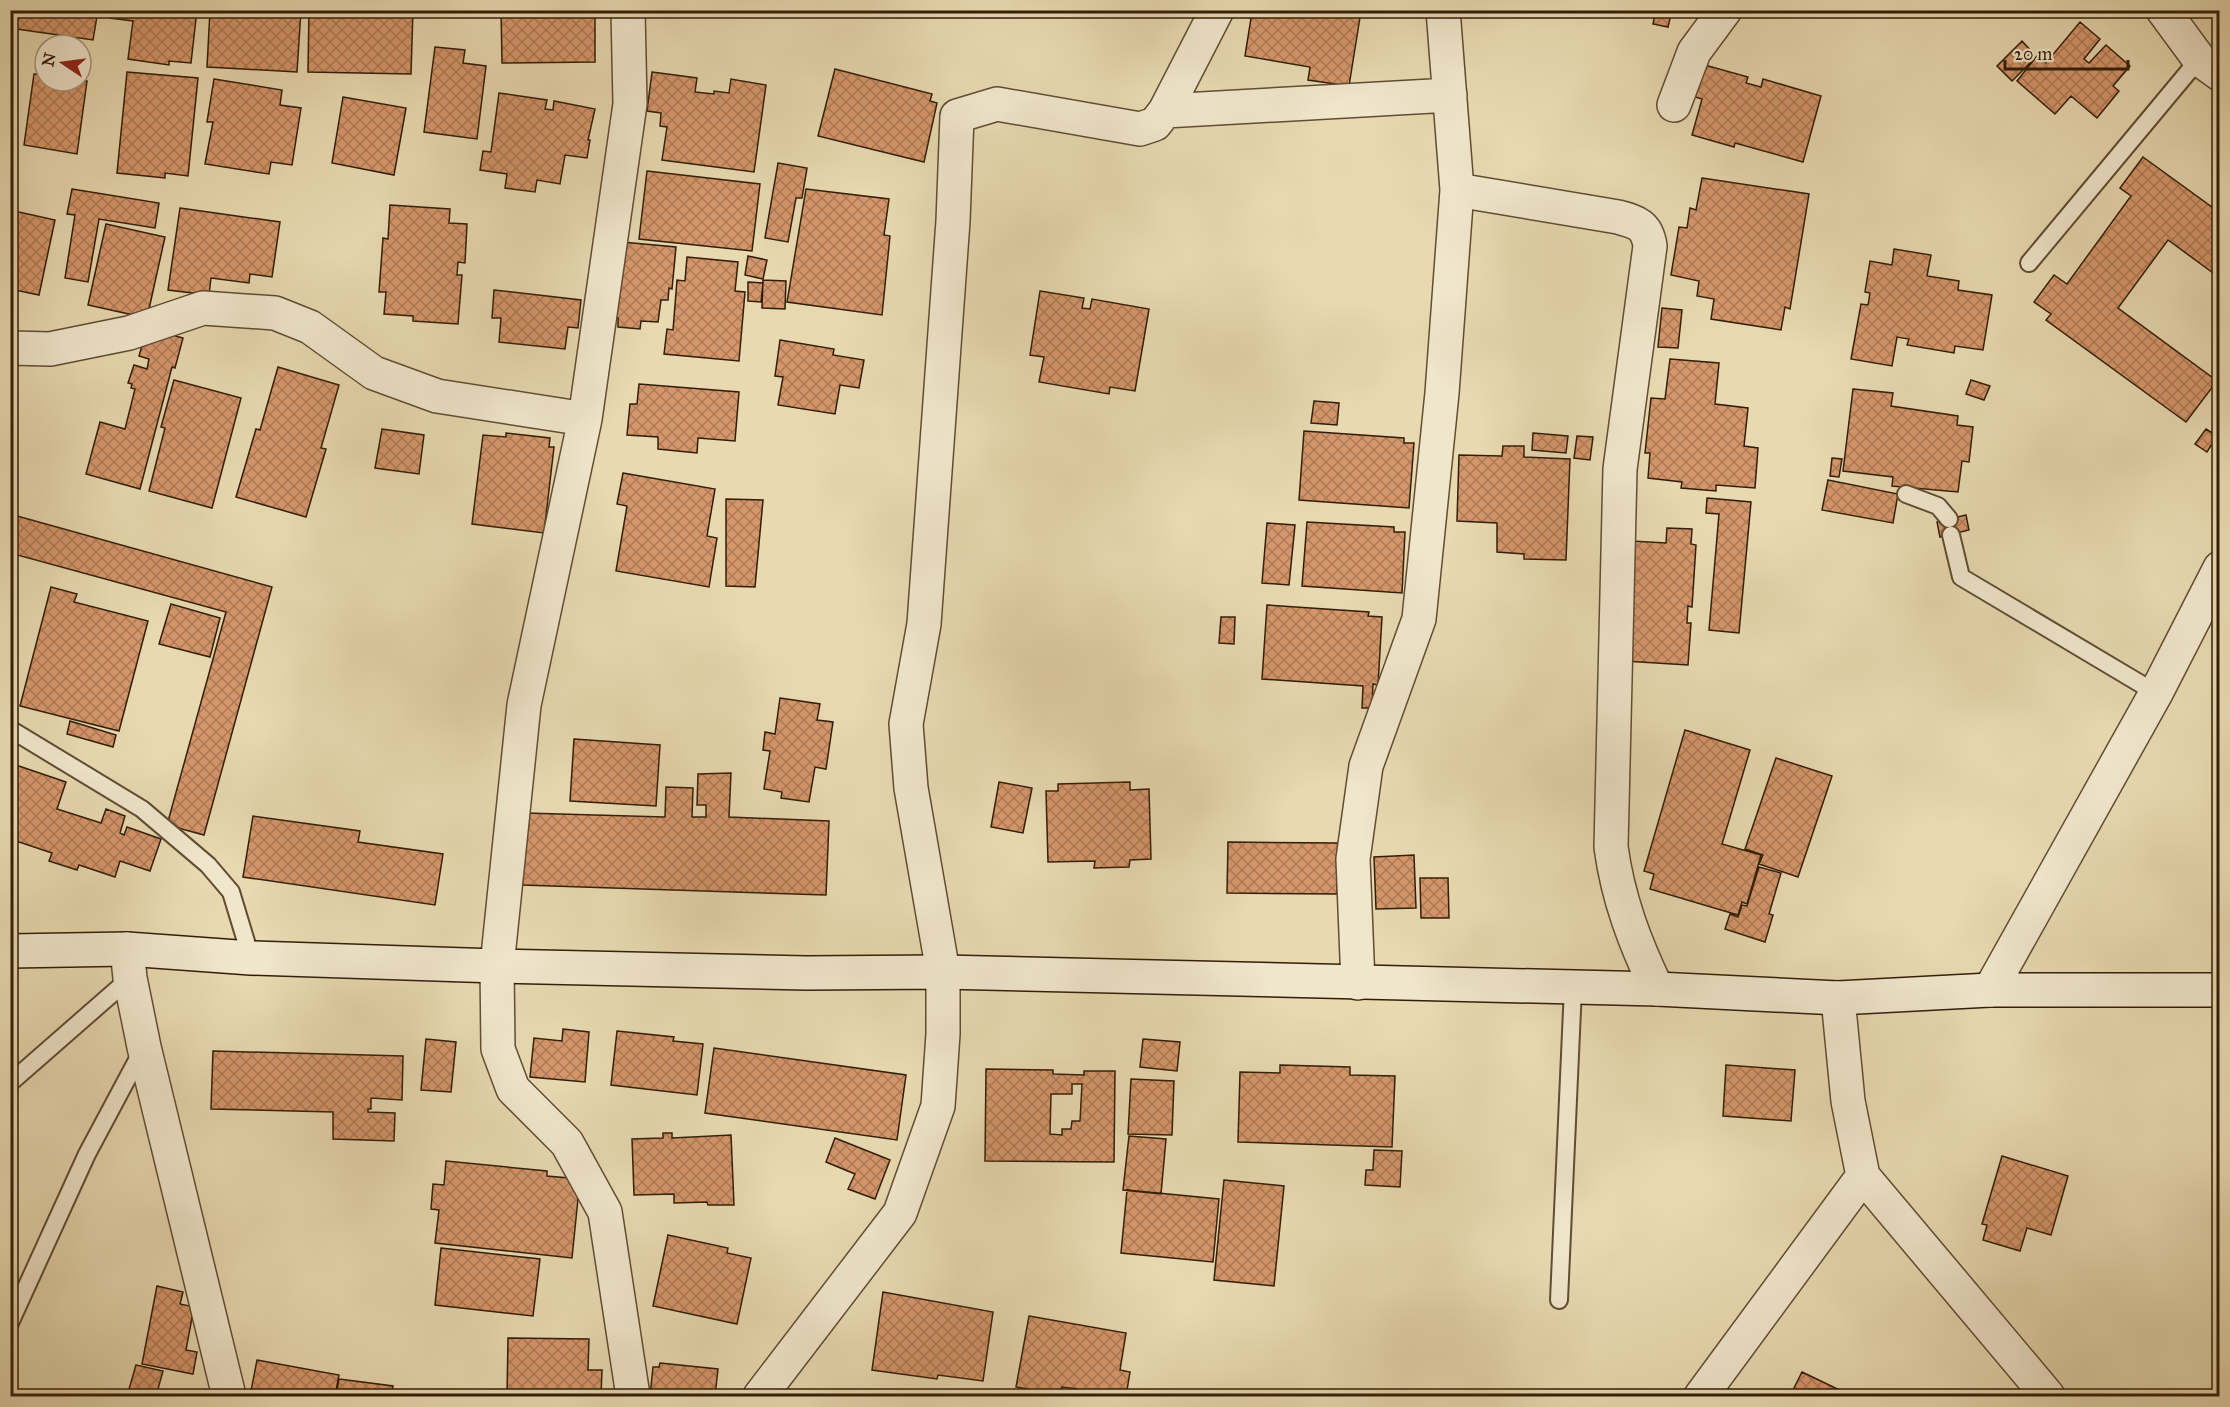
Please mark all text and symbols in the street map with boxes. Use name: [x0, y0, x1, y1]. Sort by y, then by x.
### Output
north arrow: [33, 33, 93, 93]
scale bar: [2005, 33, 2128, 71]
text: 20 m: [2014, 43, 2052, 65]
text: N: [38, 51, 60, 68]

